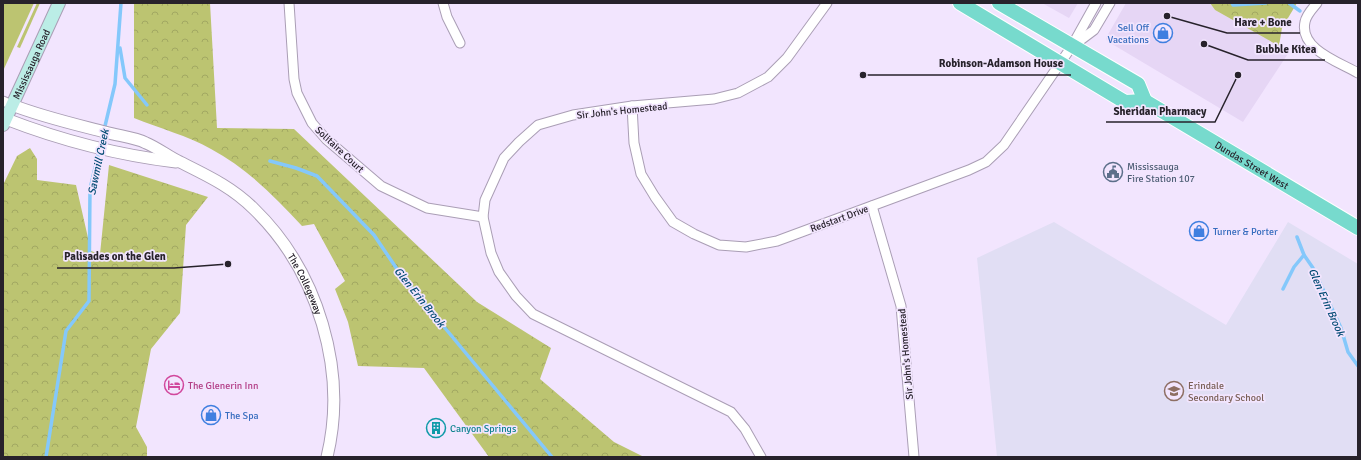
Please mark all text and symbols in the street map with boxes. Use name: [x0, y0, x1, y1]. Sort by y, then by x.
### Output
callout: Hare + Bone: [1227, 10, 1300, 33]
text: Hare + Bone: [1234, 16, 1292, 29]
place label: Sell Off Vacations: [1108, 22, 1150, 46]
shop icon: Sell Off Vacations: [1152, 22, 1174, 44]
street label: Mississauga Road: [11, 28, 53, 101]
callout: Bubble Kitea: [1248, 37, 1325, 60]
text: Bubble Kitea: [1256, 43, 1317, 56]
callout: Robinson-Adamson House: [931, 52, 1071, 75]
text: Robinson-Adamson House: [939, 57, 1064, 70]
callout: Sheridan Pharmacy: [1106, 99, 1215, 122]
street label: Sir John's Homestead: [576, 100, 668, 122]
text: Sheridan Pharmacy: [1113, 105, 1207, 118]
street label: Solitaire Court: [312, 124, 367, 176]
water label: Sawmill Creek: [85, 127, 112, 196]
street label: Dundas Street West: [1212, 139, 1291, 193]
public building icon: Mississauga Fire Station 107: [1102, 161, 1124, 183]
place label: Mississauga Fire Station 107: [1127, 161, 1195, 185]
street label: Redstart Drive: [809, 203, 870, 235]
shop icon: Turner & Porter: [1188, 220, 1210, 242]
place label: Turner & Porter: [1213, 226, 1278, 238]
callout: Palisades on the Glen: [57, 245, 174, 268]
text: Palisades on the Glen: [64, 250, 166, 263]
street label: The Collegeway: [285, 252, 324, 317]
water label: Glen Erin Brook: [392, 265, 449, 331]
water label: Glen Erin Brook: [1306, 266, 1348, 340]
street label: Sir John's Homestead: [896, 308, 916, 400]
hotel icon: The Glenerin Inn: [163, 374, 185, 396]
place label: The Glenerin Inn: [188, 380, 258, 392]
school or university icon: Erindale Secondary School: [1163, 380, 1185, 402]
place label: Erindale Secondary School: [1188, 380, 1264, 404]
shop icon: The Spa: [200, 404, 222, 426]
place label: The Spa: [225, 410, 259, 422]
building icon: Canyon Springs: [425, 417, 447, 439]
place label: Canyon Springs: [450, 423, 517, 435]

